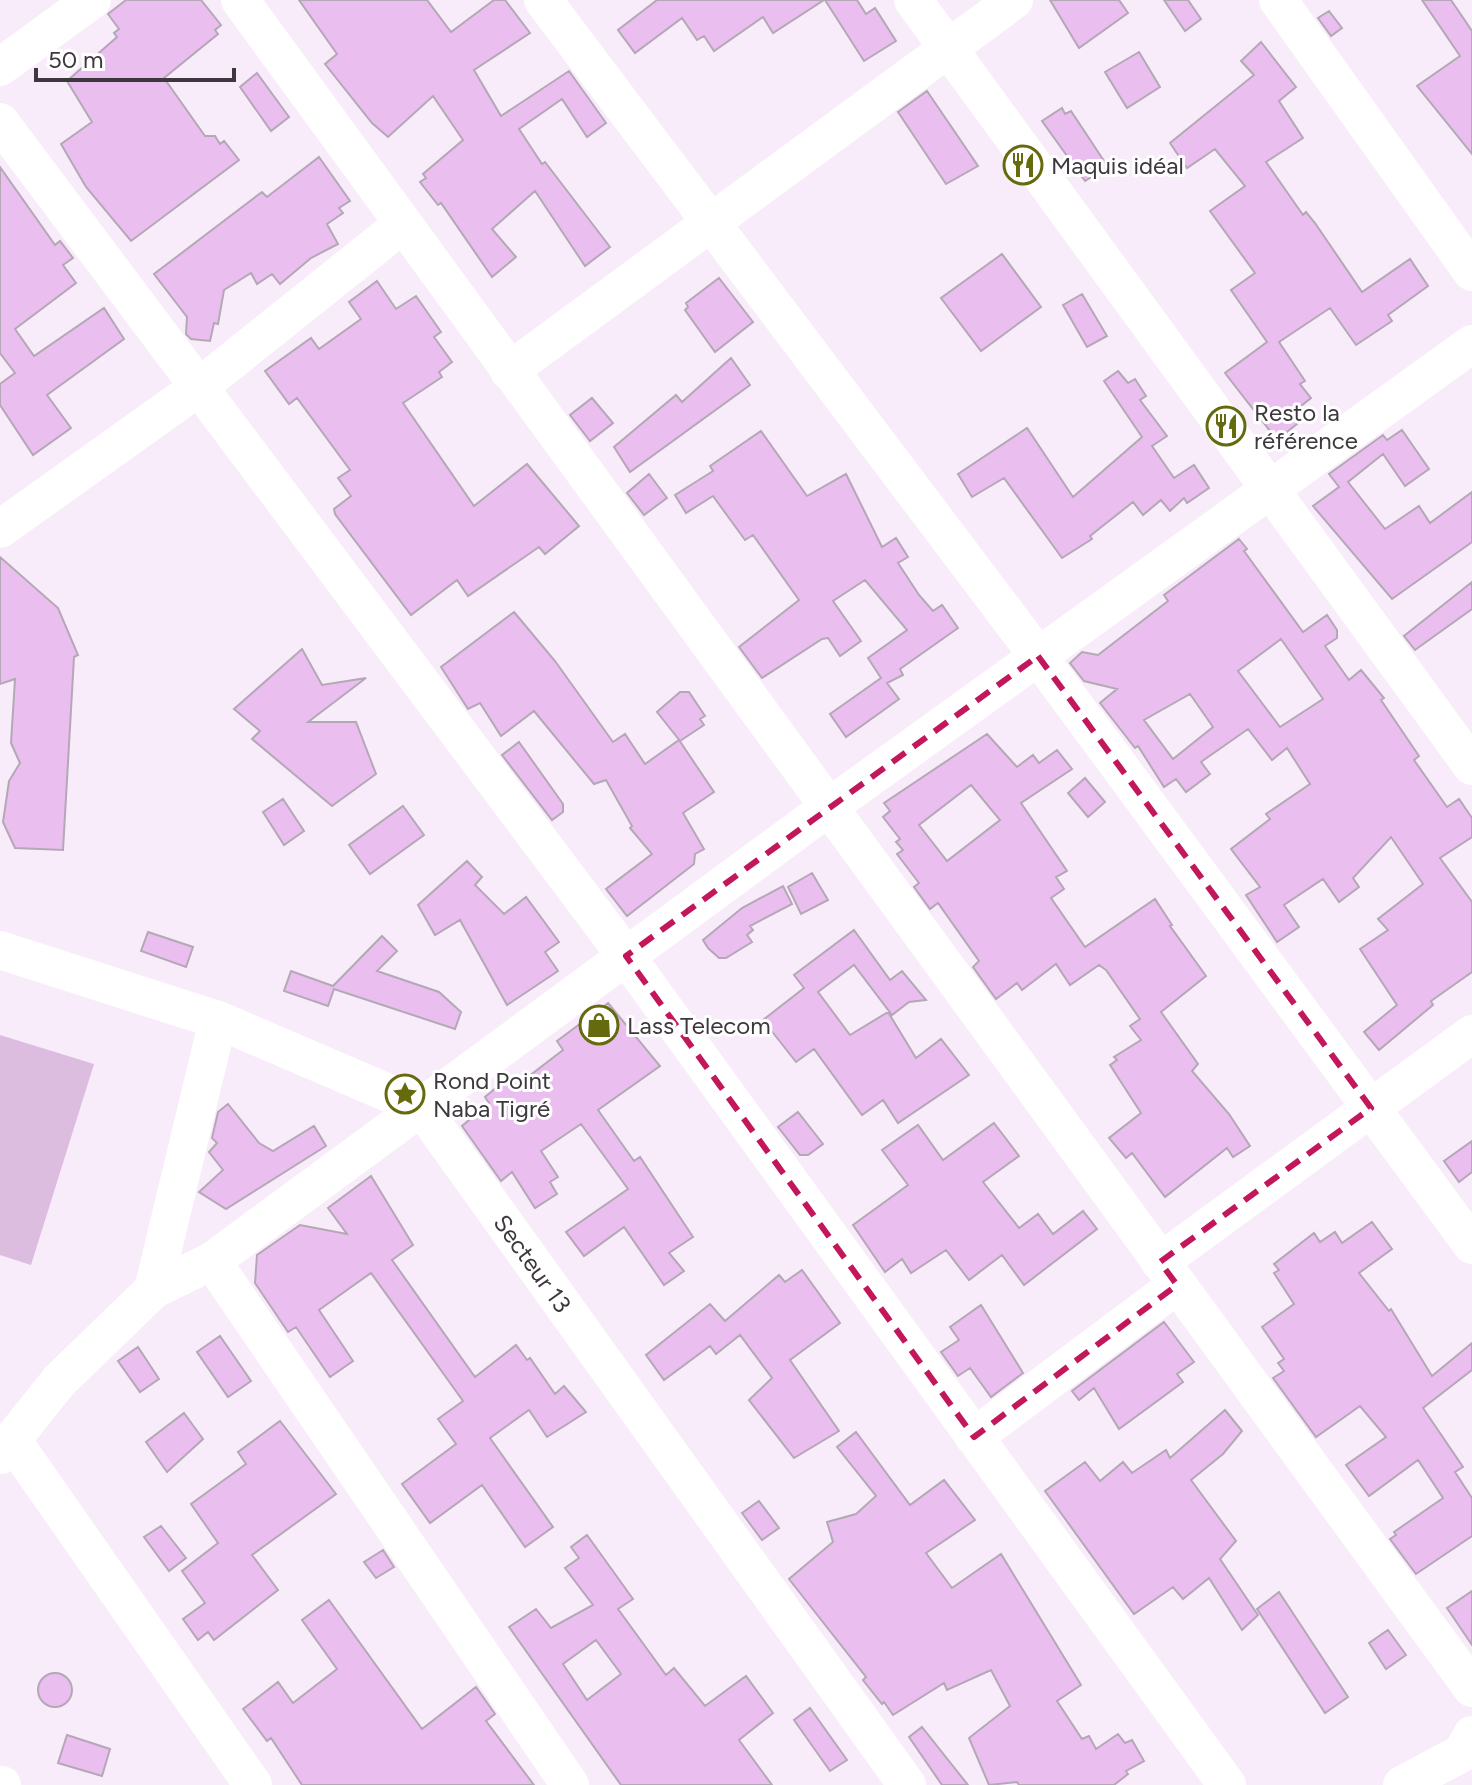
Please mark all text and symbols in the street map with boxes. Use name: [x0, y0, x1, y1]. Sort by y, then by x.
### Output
scale bar: [36, 32, 234, 82]
text: 50 m: [48, 45, 104, 74]
restaurant icon: Maquis idéal: [1002, 144, 1044, 186]
place label: Maquis idéal: [1051, 151, 1184, 180]
place label: Resto la référence: [1254, 398, 1358, 455]
restaurant icon: Resto la référence: [1205, 405, 1247, 447]
shop icon: Lass Telecom: [578, 1004, 620, 1046]
place label: Lass Telecom: [627, 1011, 771, 1040]
place label: Rond Point Naba Tigré: [433, 1066, 551, 1123]
place icon: Rond Point Naba Tigré: [384, 1073, 426, 1115]
street label: Secteur 13: [488, 1209, 578, 1318]

